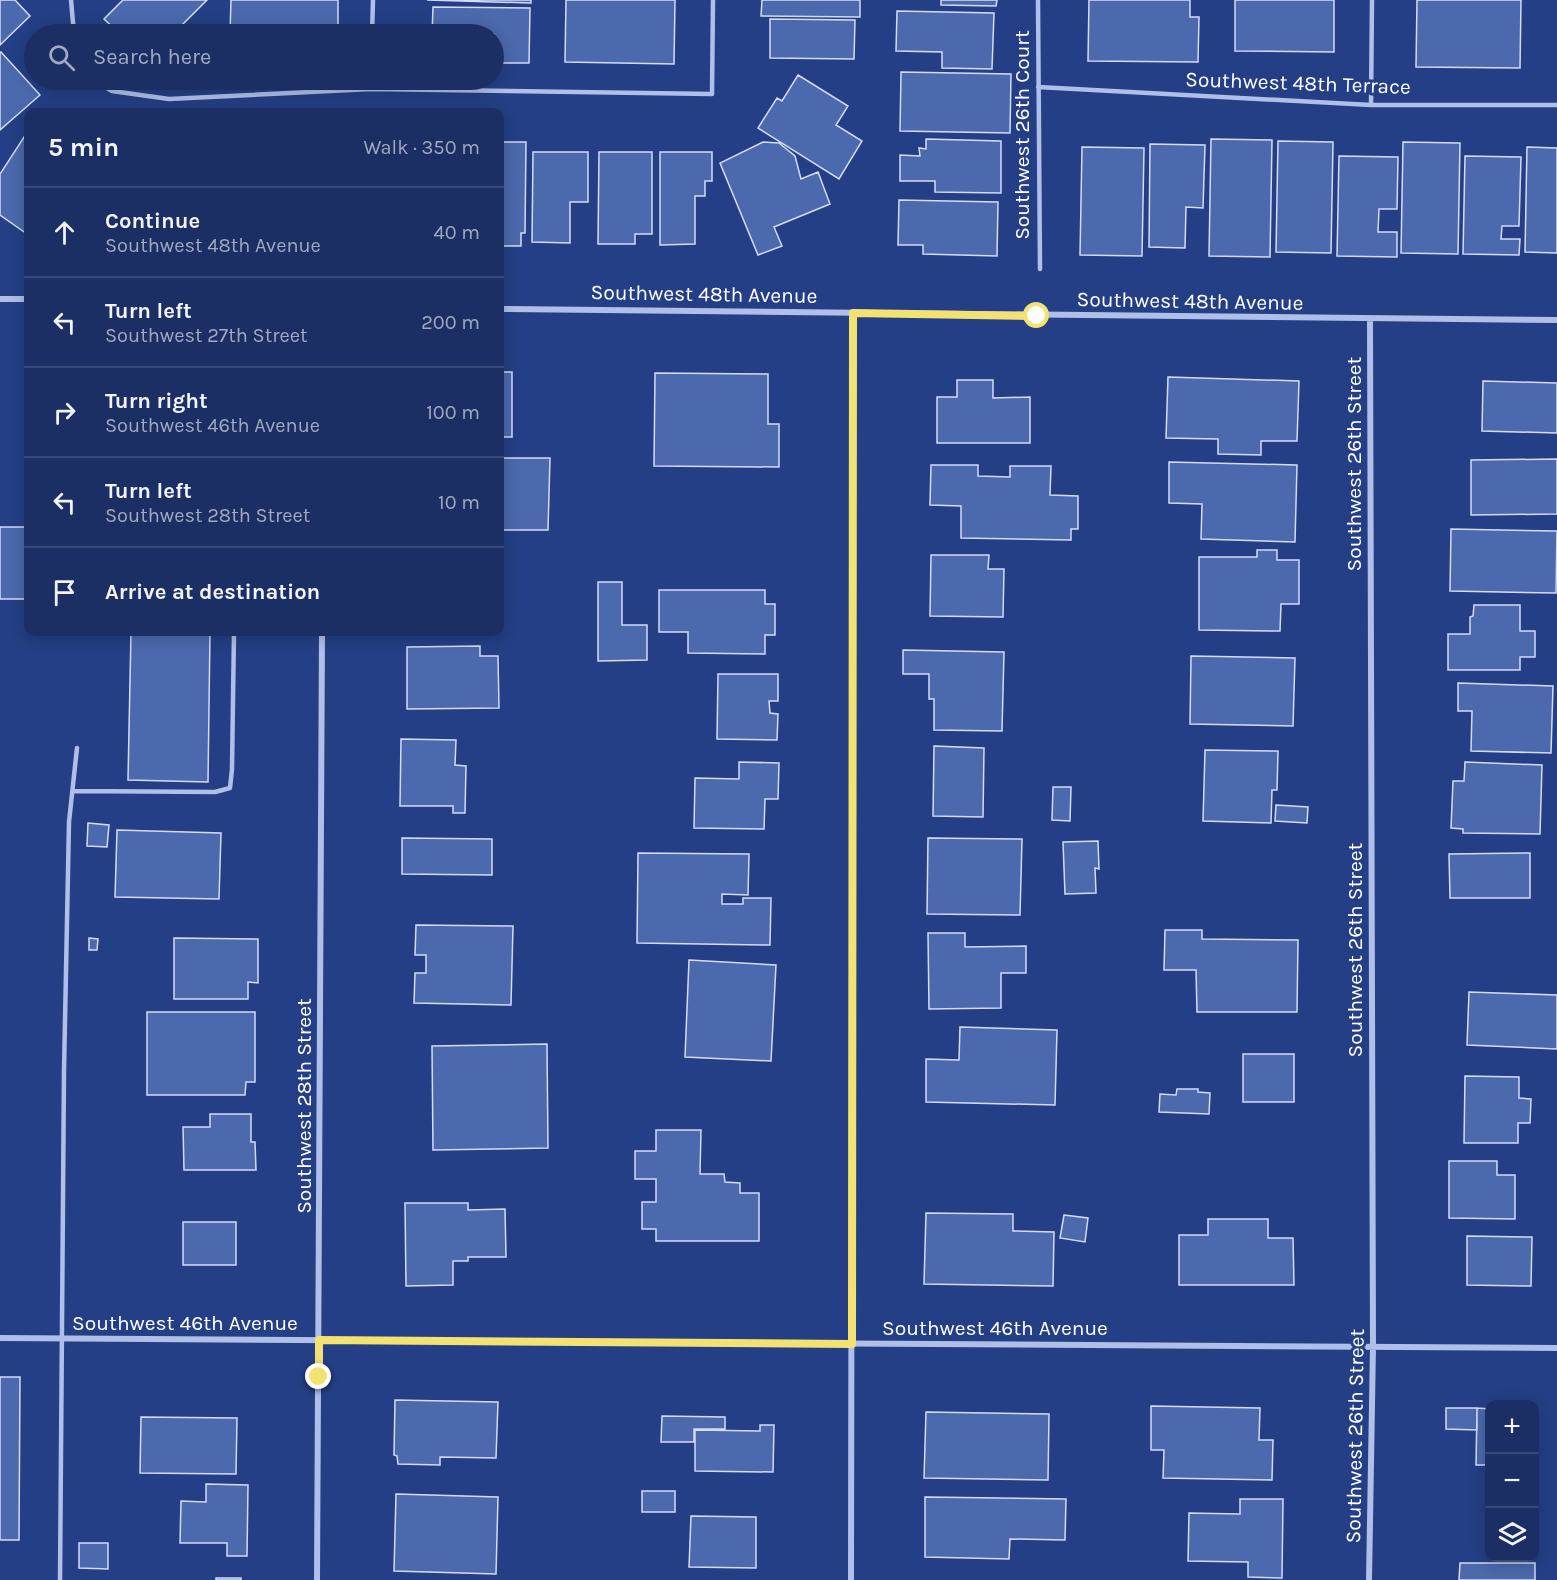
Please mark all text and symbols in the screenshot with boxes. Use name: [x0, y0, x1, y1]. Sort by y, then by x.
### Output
search box: [24, 24, 504, 90]
street label: Southwest 26th Court: [1010, 30, 1034, 240]
icon: search: [45, 41, 78, 74]
text: Search here: [93, 44, 211, 70]
street label: Southwest 48th Terrace: [1185, 67, 1411, 99]
text: 5 min: [48, 132, 119, 163]
text: Walk · 350 m: [363, 136, 480, 159]
text: Continue: [105, 208, 200, 234]
icon: ahead: [48, 216, 81, 249]
text: 40 m: [434, 221, 480, 244]
text: Southwest 48th Avenue: [105, 234, 321, 257]
street label: Southwest 48th Avenue: [590, 280, 818, 308]
street label: Southwest 48th Avenue: [1076, 287, 1304, 315]
text: Turn left: [105, 298, 192, 324]
route start: [1023, 302, 1049, 328]
icon: left: [48, 306, 81, 339]
text: 200 m: [421, 311, 480, 334]
text: Southwest 27th Street: [105, 324, 307, 347]
street label: Southwest 26th Street: [1342, 357, 1366, 571]
text: Turn right: [105, 388, 208, 414]
icon: right: [48, 396, 81, 429]
text: 100 m: [426, 401, 480, 424]
text: Southwest 46th Avenue: [105, 414, 320, 437]
text: Turn left: [105, 478, 192, 504]
icon: left: [48, 486, 81, 519]
text: 10 m: [438, 491, 480, 514]
text: Southwest 28th Street: [105, 504, 310, 527]
icon: arrive: [48, 576, 81, 609]
text: Arrive at destination: [105, 579, 320, 605]
street label: Southwest 26th Street: [1343, 843, 1367, 1057]
street label: Southwest 28th Street: [292, 998, 316, 1214]
street label: Southwest 46th Avenue: [72, 1311, 298, 1335]
street label: Southwest 46th Avenue: [882, 1316, 1108, 1340]
street label: Southwest 26th Street: [1341, 1328, 1369, 1544]
route end: [305, 1363, 331, 1389]
map controls: [1485, 1400, 1539, 1562]
button: +: [1485, 1400, 1539, 1454]
button: −: [1485, 1454, 1539, 1508]
button: layers: [1485, 1508, 1539, 1562]

